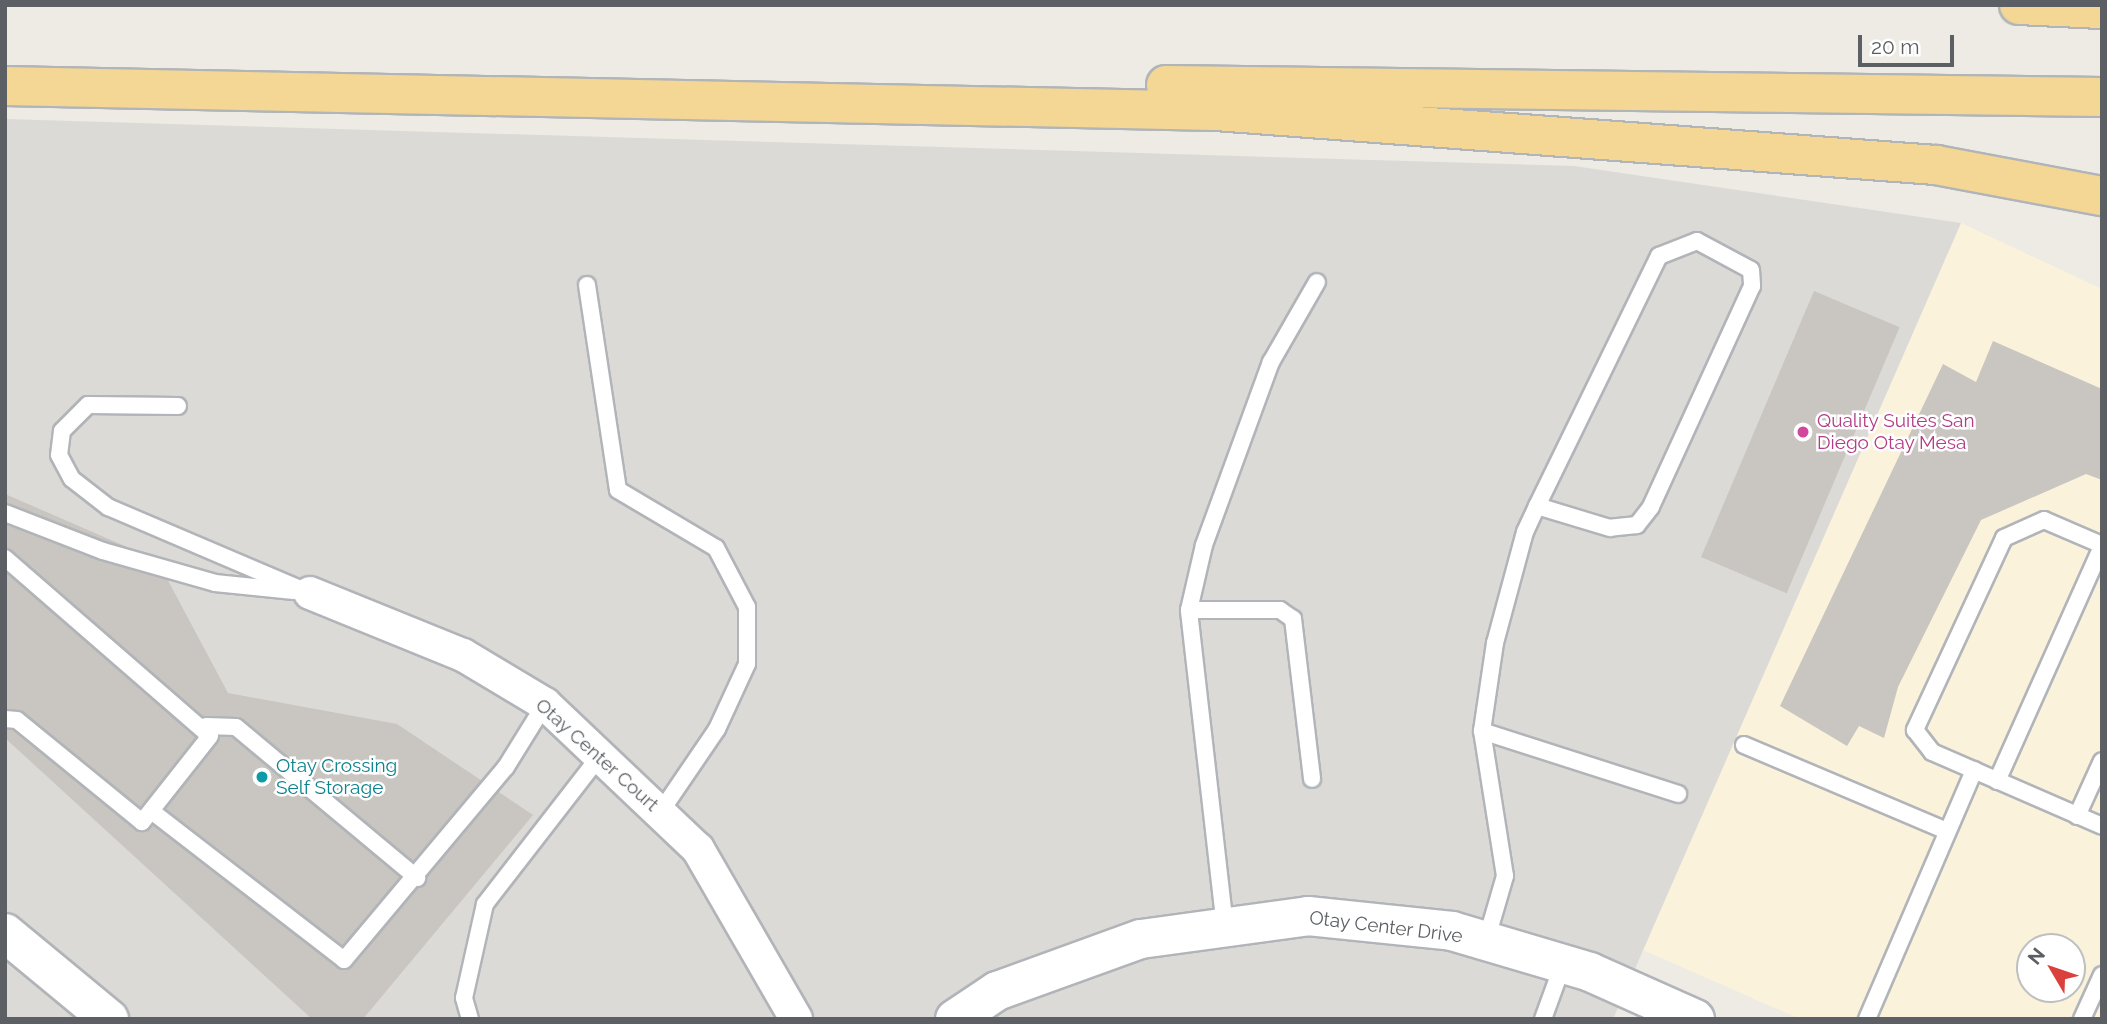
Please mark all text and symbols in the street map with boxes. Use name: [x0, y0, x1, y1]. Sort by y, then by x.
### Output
scale bar: [1862, 21, 1958, 65]
text: 20 m: [1871, 34, 1919, 59]
place label: Quality Suites San Diego Otay Mesa: [1817, 410, 1975, 454]
marker: Quality Suites San Diego Otay Mesa: [1795, 424, 1811, 440]
street label: Otay Center Court: [530, 693, 664, 817]
place label: Otay Crossing Self Storage: [276, 755, 398, 799]
marker: Otay Crossing Self Storage: [254, 769, 270, 785]
street label: Otay Center Drive: [1308, 906, 1464, 948]
north arrow: [2016, 933, 2086, 1003]
text: N: [2023, 943, 2049, 969]

